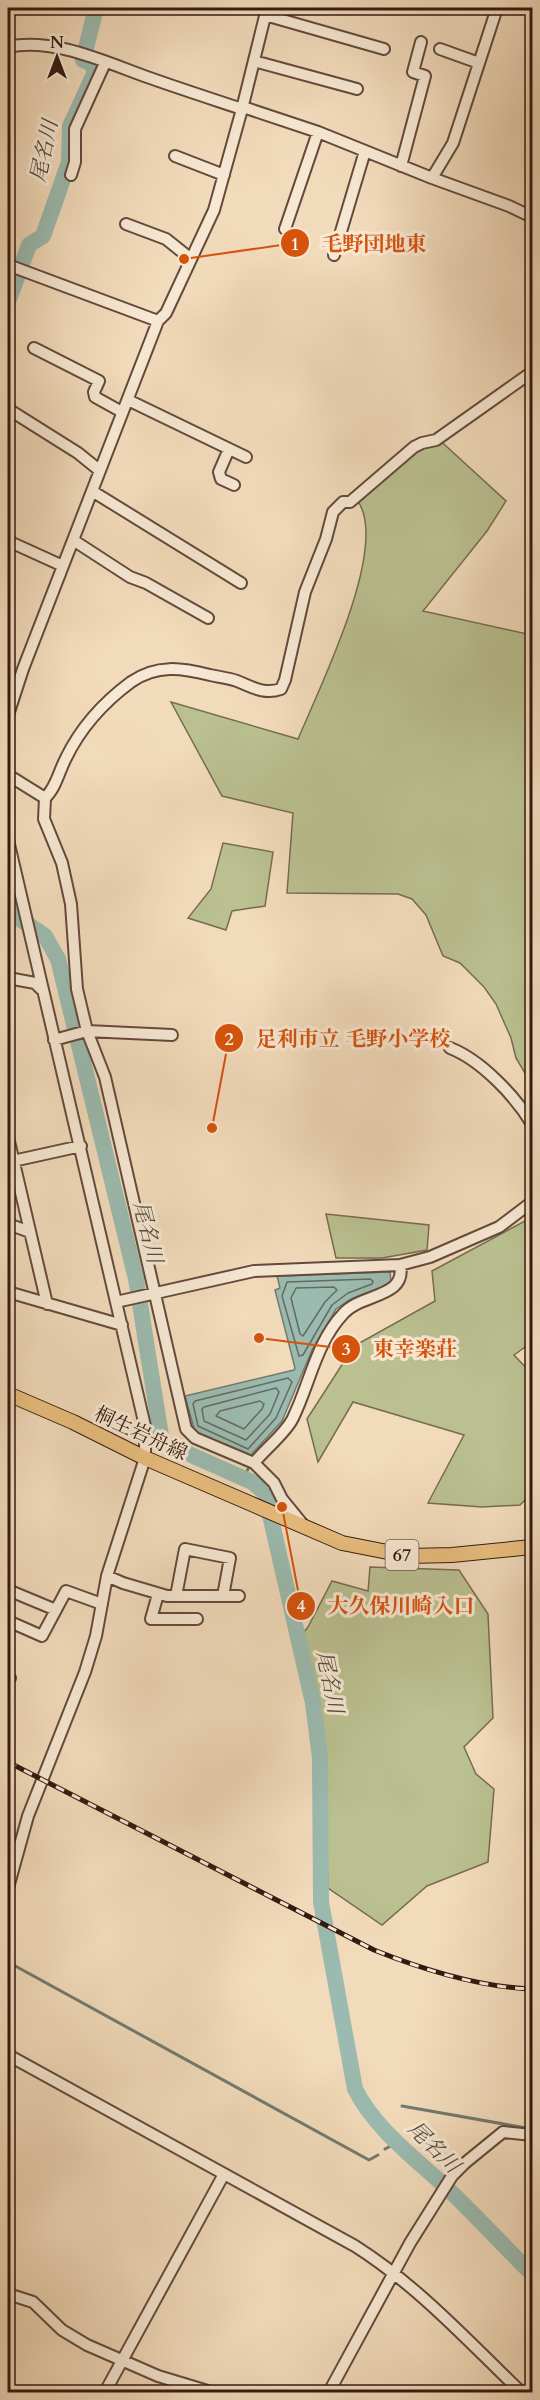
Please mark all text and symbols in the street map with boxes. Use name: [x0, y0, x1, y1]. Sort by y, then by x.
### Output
north arrow: [27, 27, 87, 87]
text: N: [50, 32, 64, 54]
water label: 尾名川: [24, 115, 66, 185]
callout: 毛野団地東: [280, 224, 439, 263]
text: 毛野団地東: [322, 230, 427, 259]
text: 1: [290, 232, 300, 257]
callout: 足利市立 毛野小学校: [214, 1019, 463, 1058]
text: 足利市立 毛野小学校: [256, 1025, 450, 1054]
text: 2: [224, 1027, 234, 1052]
water label: 尾名川: [126, 1198, 170, 1268]
callout: 東幸楽荘: [331, 1329, 469, 1368]
text: 東幸楽荘: [373, 1335, 457, 1364]
text: 3: [341, 1337, 351, 1362]
street label: 桐生岩舟線: [90, 1400, 192, 1467]
road number: 67: [386, 1540, 418, 1570]
callout: 大久保川崎入口: [286, 1587, 487, 1626]
text: 大久保川崎入口: [328, 1592, 475, 1621]
text: 4: [296, 1594, 306, 1619]
water label: 尾名川: [309, 1648, 350, 1718]
water label: 尾名川: [401, 2115, 468, 2181]

